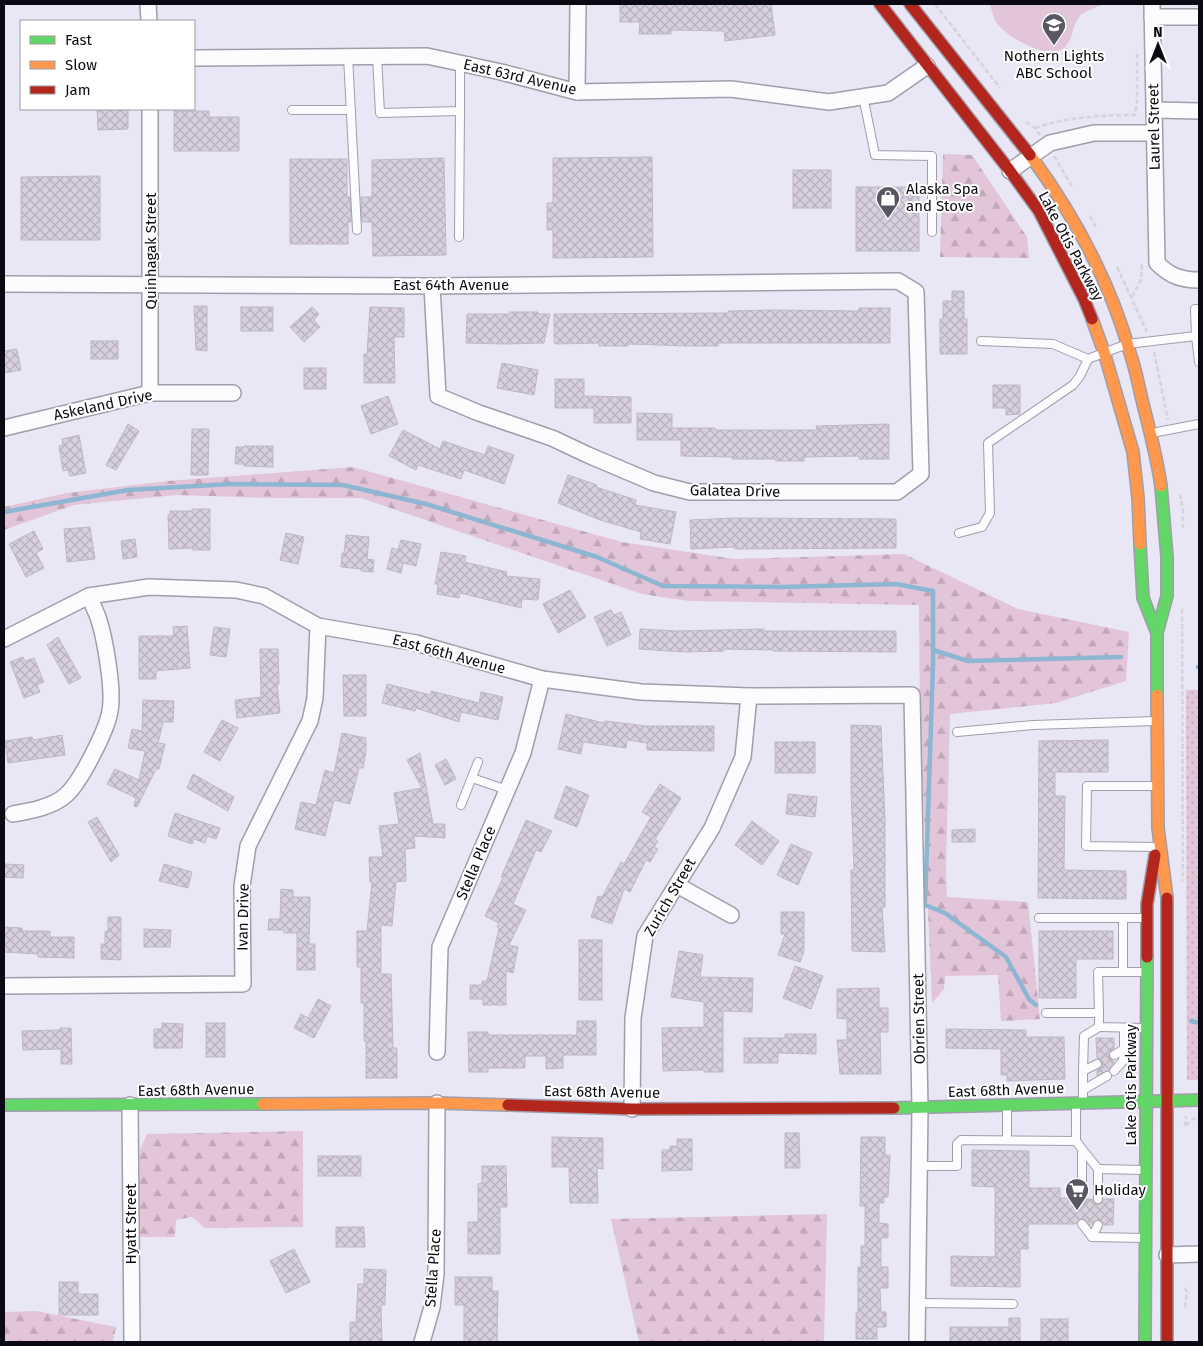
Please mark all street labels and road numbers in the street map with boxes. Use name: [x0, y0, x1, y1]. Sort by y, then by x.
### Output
street label: East 63rd Avenue: [462, 55, 578, 99]
street label: Laurel Street: [1144, 83, 1164, 171]
street label: Lake Otis Parkway: [1035, 188, 1108, 304]
street label: Quinhagak Street: [142, 192, 160, 309]
street label: East 64th Avenue: [393, 276, 509, 294]
street label: Askeland Drive: [52, 386, 154, 424]
street label: Galatea Drive: [690, 481, 780, 501]
street label: East 66th Avenue: [391, 630, 507, 678]
street label: Stella Place: [452, 823, 500, 903]
street label: Zurich Street: [640, 854, 700, 939]
street label: Ivan Drive: [233, 883, 253, 951]
street label: Obrien Street: [909, 973, 929, 1065]
street label: Lake Otis Parkway: [1122, 1024, 1140, 1146]
street label: East 68th Avenue: [947, 1079, 1065, 1101]
street label: East 68th Avenue: [138, 1080, 254, 1100]
street label: East 68th Avenue: [544, 1082, 660, 1102]
street label: Hyatt Street: [122, 1183, 140, 1265]
street label: Stella Place: [421, 1228, 445, 1308]

